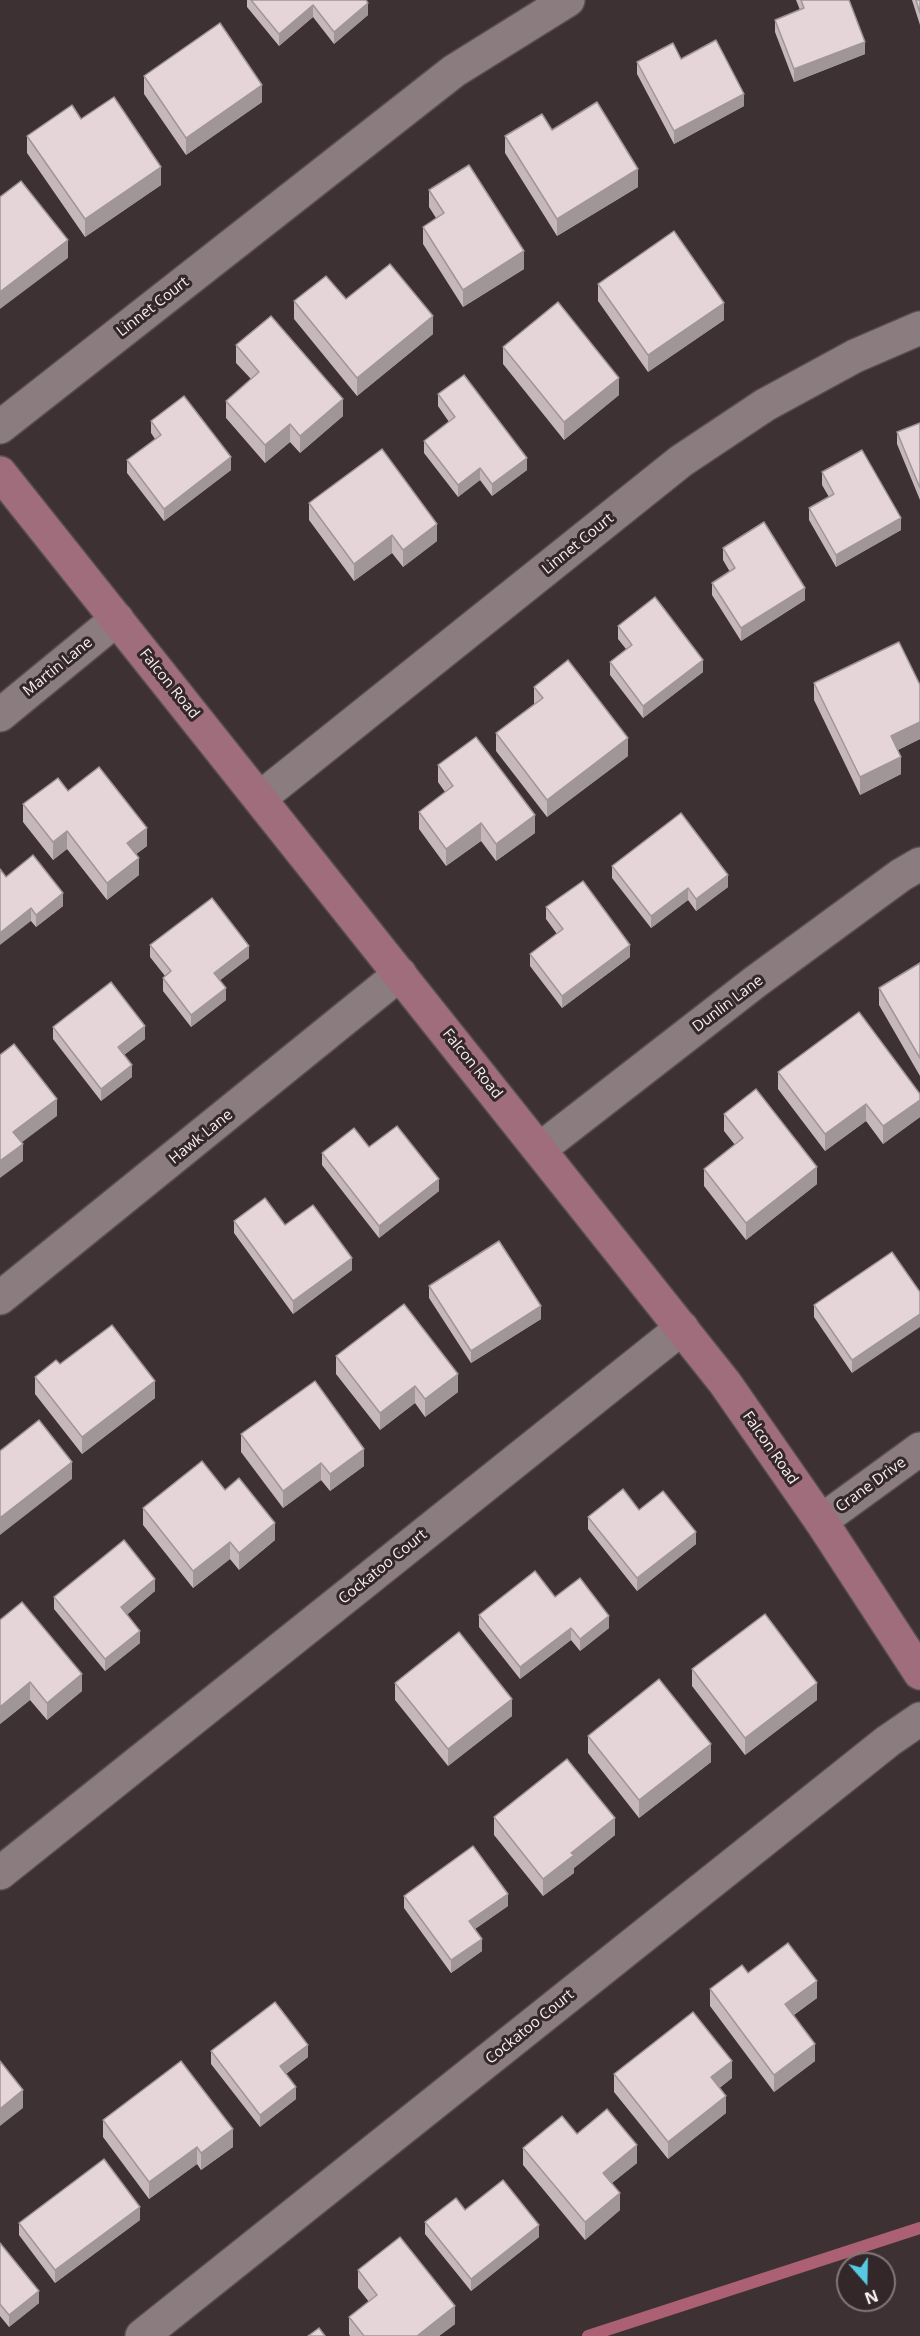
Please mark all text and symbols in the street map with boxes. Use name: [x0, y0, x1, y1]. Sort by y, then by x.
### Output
street label: Linnet Court: [113, 273, 193, 341]
street label: Linnet Court: [539, 510, 617, 578]
street label: Martin Lane: [20, 634, 96, 700]
street label: Falcon Road: [135, 645, 203, 723]
street label: Dunlin Lane: [689, 972, 767, 1036]
street label: Falcon Road: [438, 1025, 506, 1103]
street label: Hawk Lane: [166, 1106, 236, 1168]
street label: Falcon Road: [738, 1408, 802, 1488]
street label: Crane Drive: [832, 1454, 910, 1516]
street label: Cockatoo Court: [335, 1526, 431, 1608]
street label: Cockatoo Court: [482, 1986, 578, 2068]
north arrow: [836, 2252, 896, 2312]
text: N: [862, 2284, 881, 2310]

